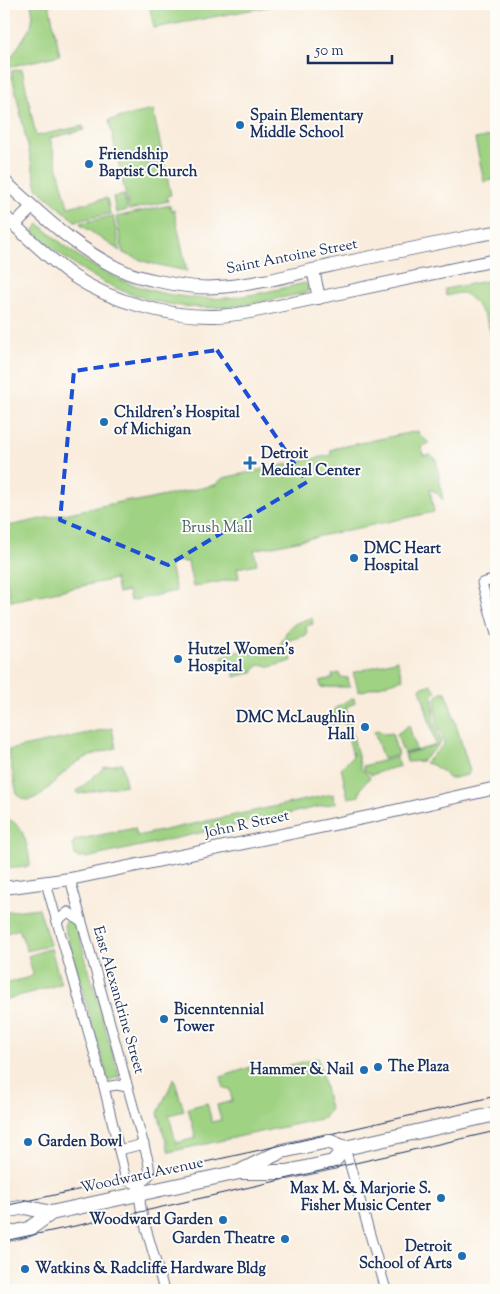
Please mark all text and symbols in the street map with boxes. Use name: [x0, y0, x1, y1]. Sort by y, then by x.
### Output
scale bar: [308, 32, 391, 64]
text: 50 m: [314, 41, 344, 62]
place label: Spain Elementary Middle School: [250, 106, 364, 144]
marker: Spain Elementary Middle School: [234, 119, 246, 131]
place label: Friendship Baptist Church: [99, 145, 198, 183]
marker: Friendship Baptist Church: [83, 158, 95, 170]
street label: Saint Antoine Street: [225, 234, 359, 280]
place label: Children's Hospital of Michigan: [114, 403, 241, 441]
marker: Children's Hospital of Michigan: [98, 416, 110, 428]
place label: Detroit Medical Center: [261, 444, 361, 482]
marker: Detroit Medical Center: [243, 456, 257, 470]
park label: Brush Mall: [182, 518, 252, 539]
place label: DMC Heart Hospital: [364, 539, 442, 577]
marker: DMC Heart Hospital: [348, 552, 360, 564]
place label: Hutzel Women's Hospital: [188, 640, 294, 678]
marker: Hutzel Women's Hospital: [172, 653, 184, 665]
place label: DMC McLaughlin Hall: [236, 708, 356, 746]
marker: DMC McLaughlin Hall: [359, 721, 371, 733]
street label: John R Street: [202, 806, 291, 844]
street label: East Alexandrine Street: [87, 924, 149, 1076]
place label: Bicenntennial Tower: [174, 1000, 265, 1038]
marker: Bicenntennial Tower: [158, 1013, 170, 1025]
place label: The Plaza: [388, 1057, 450, 1078]
place label: Hammer & Nail: [250, 1060, 355, 1081]
marker: The Plaza: [372, 1061, 384, 1073]
marker: Hammer & Nail: [358, 1064, 370, 1076]
place label: Garden Bowl: [38, 1132, 123, 1153]
marker: Garden Bowl: [22, 1136, 34, 1148]
street label: Woodward Avenue: [79, 1153, 205, 1199]
place label: Max M. & Marjorie S. Fisher Music Center: [290, 1179, 431, 1217]
marker: Max M. & Marjorie S. Fisher Music Center: [435, 1192, 447, 1204]
place label: Woodward Garden: [89, 1210, 213, 1231]
marker: Woodward Garden: [217, 1214, 229, 1226]
place label: Garden Theatre: [172, 1229, 275, 1250]
marker: Garden Theatre: [279, 1233, 291, 1245]
place label: Detroit School of Arts: [359, 1237, 453, 1275]
marker: Detroit School of Arts: [456, 1250, 468, 1262]
place label: Watkins & Radcliffe Hardware Bldg: [35, 1259, 266, 1280]
marker: Watkins & Radcliffe Hardware Bldg: [19, 1263, 31, 1275]

